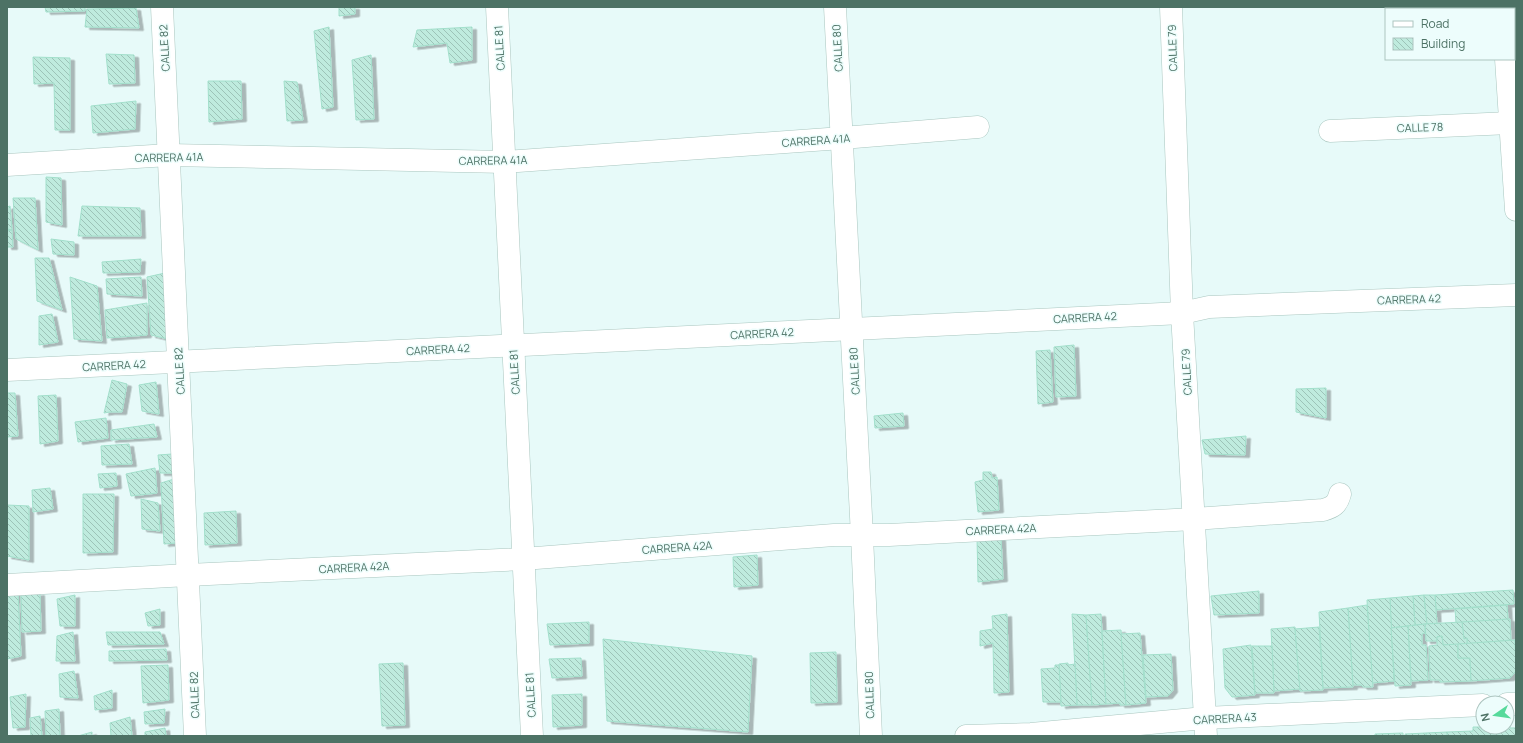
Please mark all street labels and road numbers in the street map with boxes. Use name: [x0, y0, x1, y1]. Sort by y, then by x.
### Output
street label: CALLE 82: [155, 24, 173, 72]
street label: CALLE 80: [828, 24, 846, 72]
street label: CALLE 79: [1164, 24, 1180, 72]
street label: CALLE 81: [490, 25, 508, 71]
street label: CALLE 78: [1397, 119, 1443, 135]
street label: CARRERA 41A: [781, 130, 851, 150]
street label: CARRERA 41A: [135, 149, 203, 165]
street label: CARRERA 41A: [459, 152, 527, 168]
street label: CARRERA 42: [1377, 290, 1441, 308]
street label: CARRERA 42: [1053, 308, 1117, 326]
street label: CARRERA 42: [730, 324, 794, 342]
street label: CARRERA 42: [406, 340, 470, 358]
street label: CALLE 82: [170, 347, 188, 395]
street label: CALLE 80: [845, 347, 863, 395]
street label: CALLE 79: [1177, 348, 1195, 396]
street label: CALLE 81: [505, 349, 523, 395]
street label: CARRERA 42: [82, 356, 146, 374]
street label: CARRERA 42A: [965, 520, 1037, 538]
street label: CARRERA 42A: [641, 537, 713, 557]
street label: CARRERA 42A: [318, 558, 390, 576]
street label: CALLE 82: [186, 671, 202, 719]
street label: CALLE 80: [861, 671, 877, 719]
street label: CALLE 81: [521, 672, 539, 718]
street label: CARRERA 43: [1193, 709, 1257, 727]

